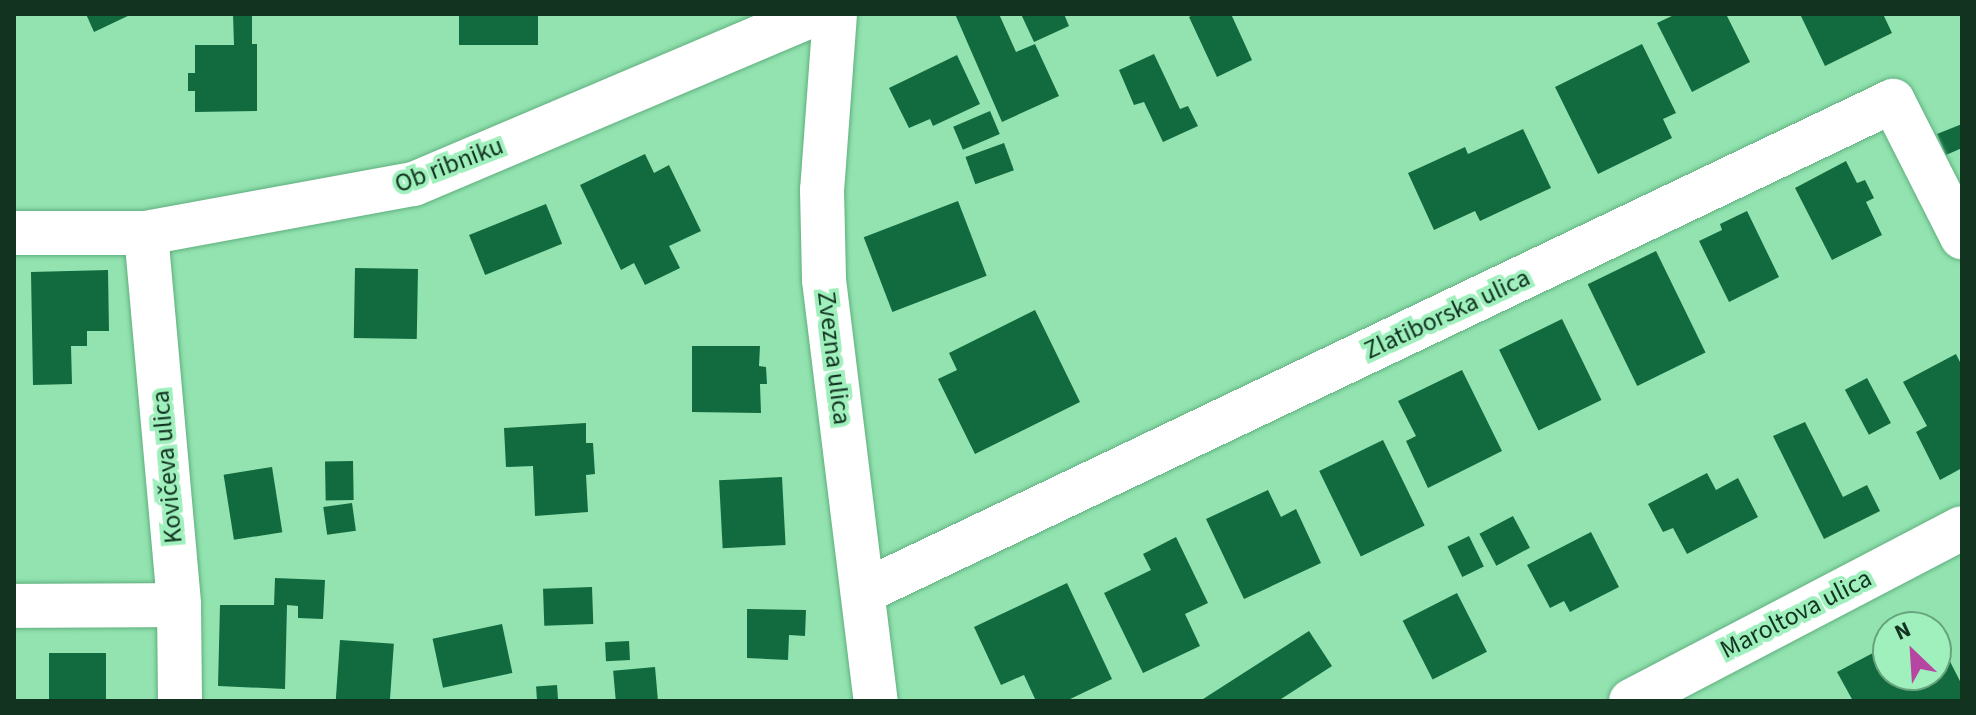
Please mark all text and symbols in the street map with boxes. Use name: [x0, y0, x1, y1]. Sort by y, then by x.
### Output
street label: Ob ribniku: [390, 130, 508, 200]
street label: Zlatiborska ulica: [1359, 262, 1535, 366]
street label: Zvezna ulica: [810, 290, 858, 426]
street label: Kovičeva ulica: [145, 389, 189, 545]
street label: Maroltova ulica: [1715, 562, 1877, 666]
north arrow: [1872, 611, 1952, 691]
text: N: [1889, 613, 1916, 649]

